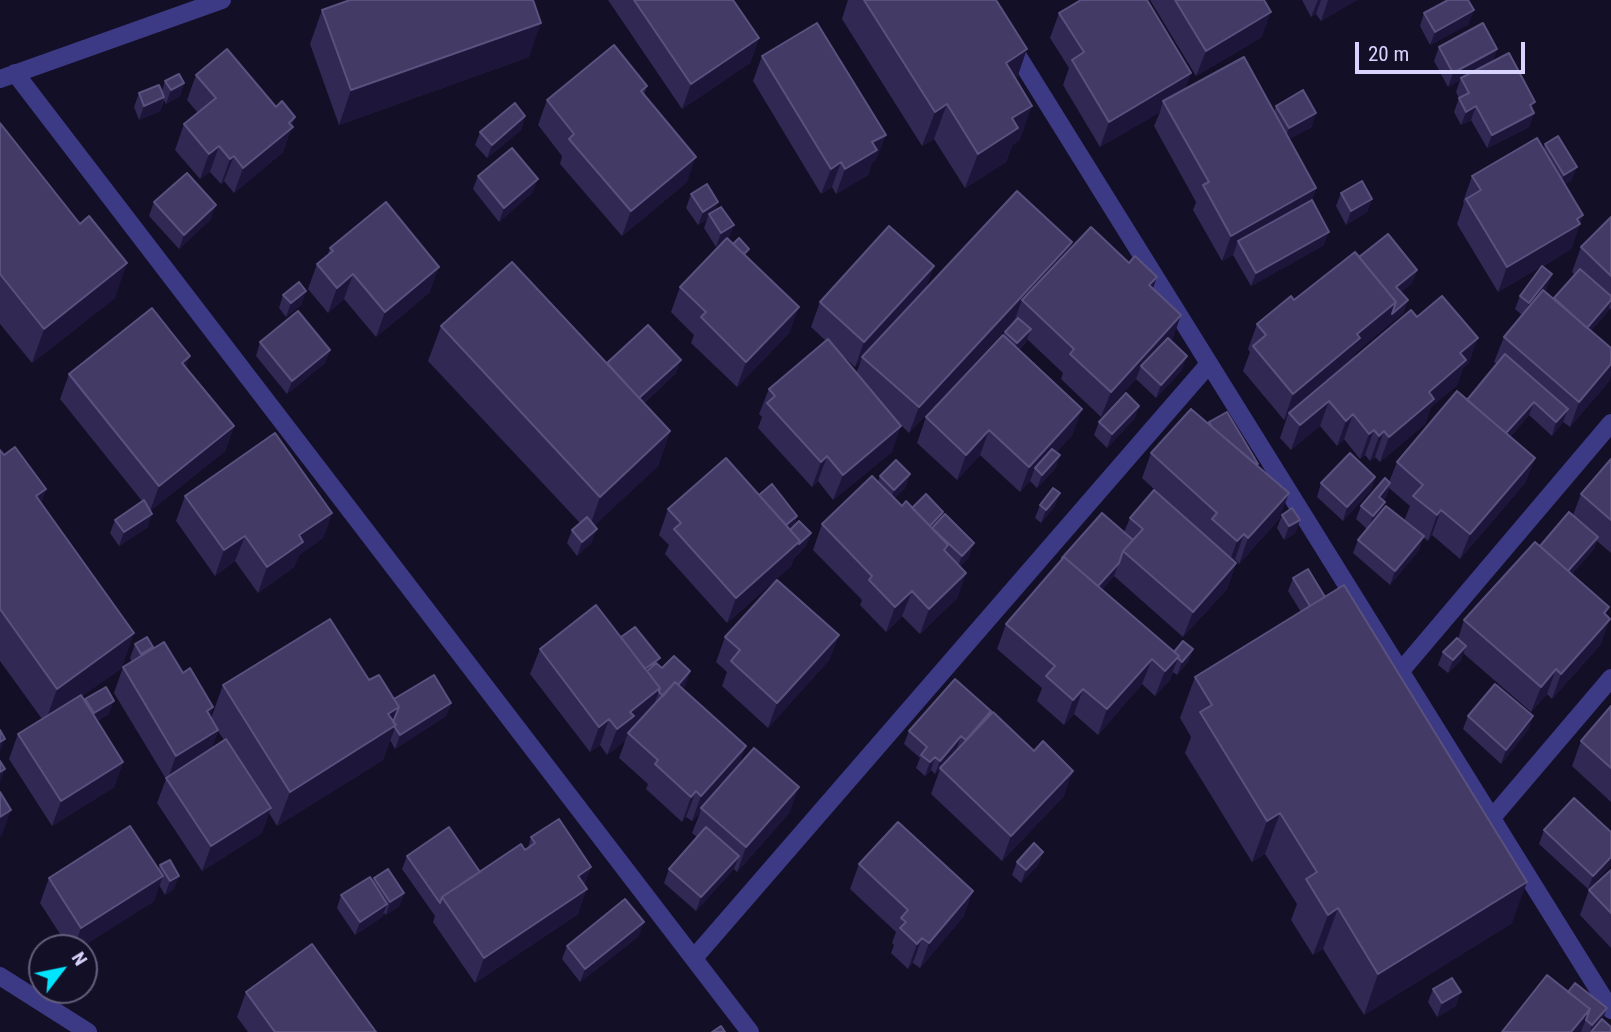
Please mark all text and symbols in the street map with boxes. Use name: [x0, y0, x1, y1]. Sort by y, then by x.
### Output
scale bar: [1359, 28, 1529, 72]
text: 20 m: [1368, 42, 1409, 66]
north arrow: [28, 934, 98, 1004]
text: N: [67, 948, 92, 970]

